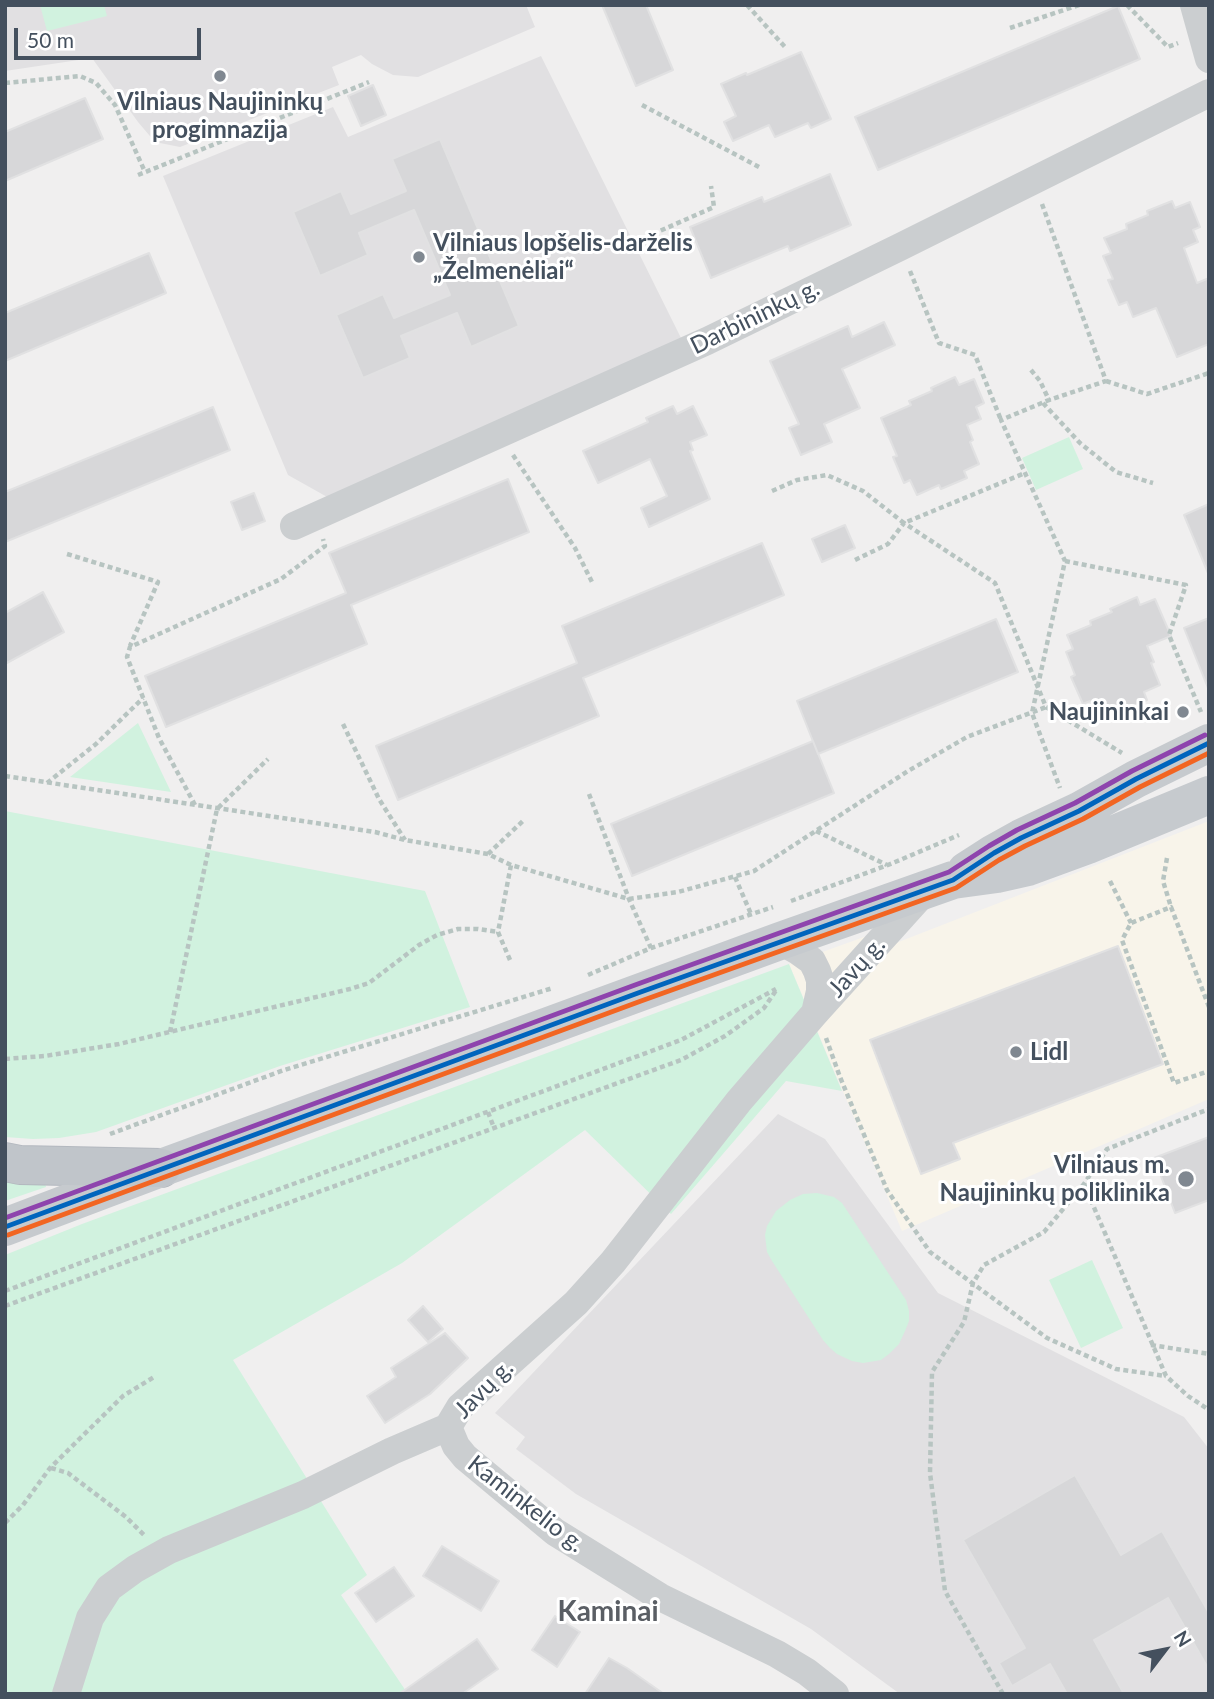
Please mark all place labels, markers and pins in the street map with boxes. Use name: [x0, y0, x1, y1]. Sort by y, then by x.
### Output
marker: Vilniaus Naujininkų progimnazija: [212, 68, 228, 84]
place label: Vilniaus Naujininkų progimnazija: [117, 88, 323, 144]
place label: Vilniaus lopšelis-darželis „Želmenėliai“: [433, 229, 693, 285]
marker: Vilniaus lopšelis-darželis „Želmenėliai“: [411, 249, 427, 265]
place label: Naujininkai: [1049, 698, 1169, 726]
marker: Naujininkai: [1175, 704, 1191, 720]
place label: Lidl: [1030, 1038, 1068, 1066]
marker: Lidl: [1008, 1044, 1024, 1060]
place label: Vilniaus m. Naujininkų poliklinika: [940, 1151, 1170, 1207]
marker: Vilniaus m. Naujininkų poliklinika: [1176, 1169, 1196, 1189]

